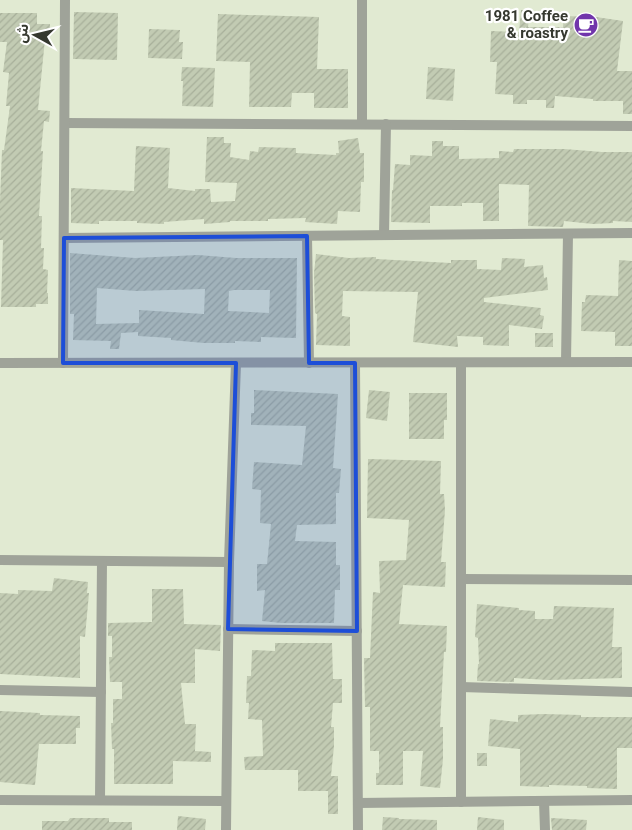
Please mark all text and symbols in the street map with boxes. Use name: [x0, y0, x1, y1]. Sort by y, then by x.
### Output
place label: 1981 Coffee & roastry: [485, 7, 568, 42]
north arrow: [10, 10, 60, 60]
cafe icon: 1981 Coffee & roastry: [573, 12, 599, 38]
text: ش: [13, 23, 31, 44]

